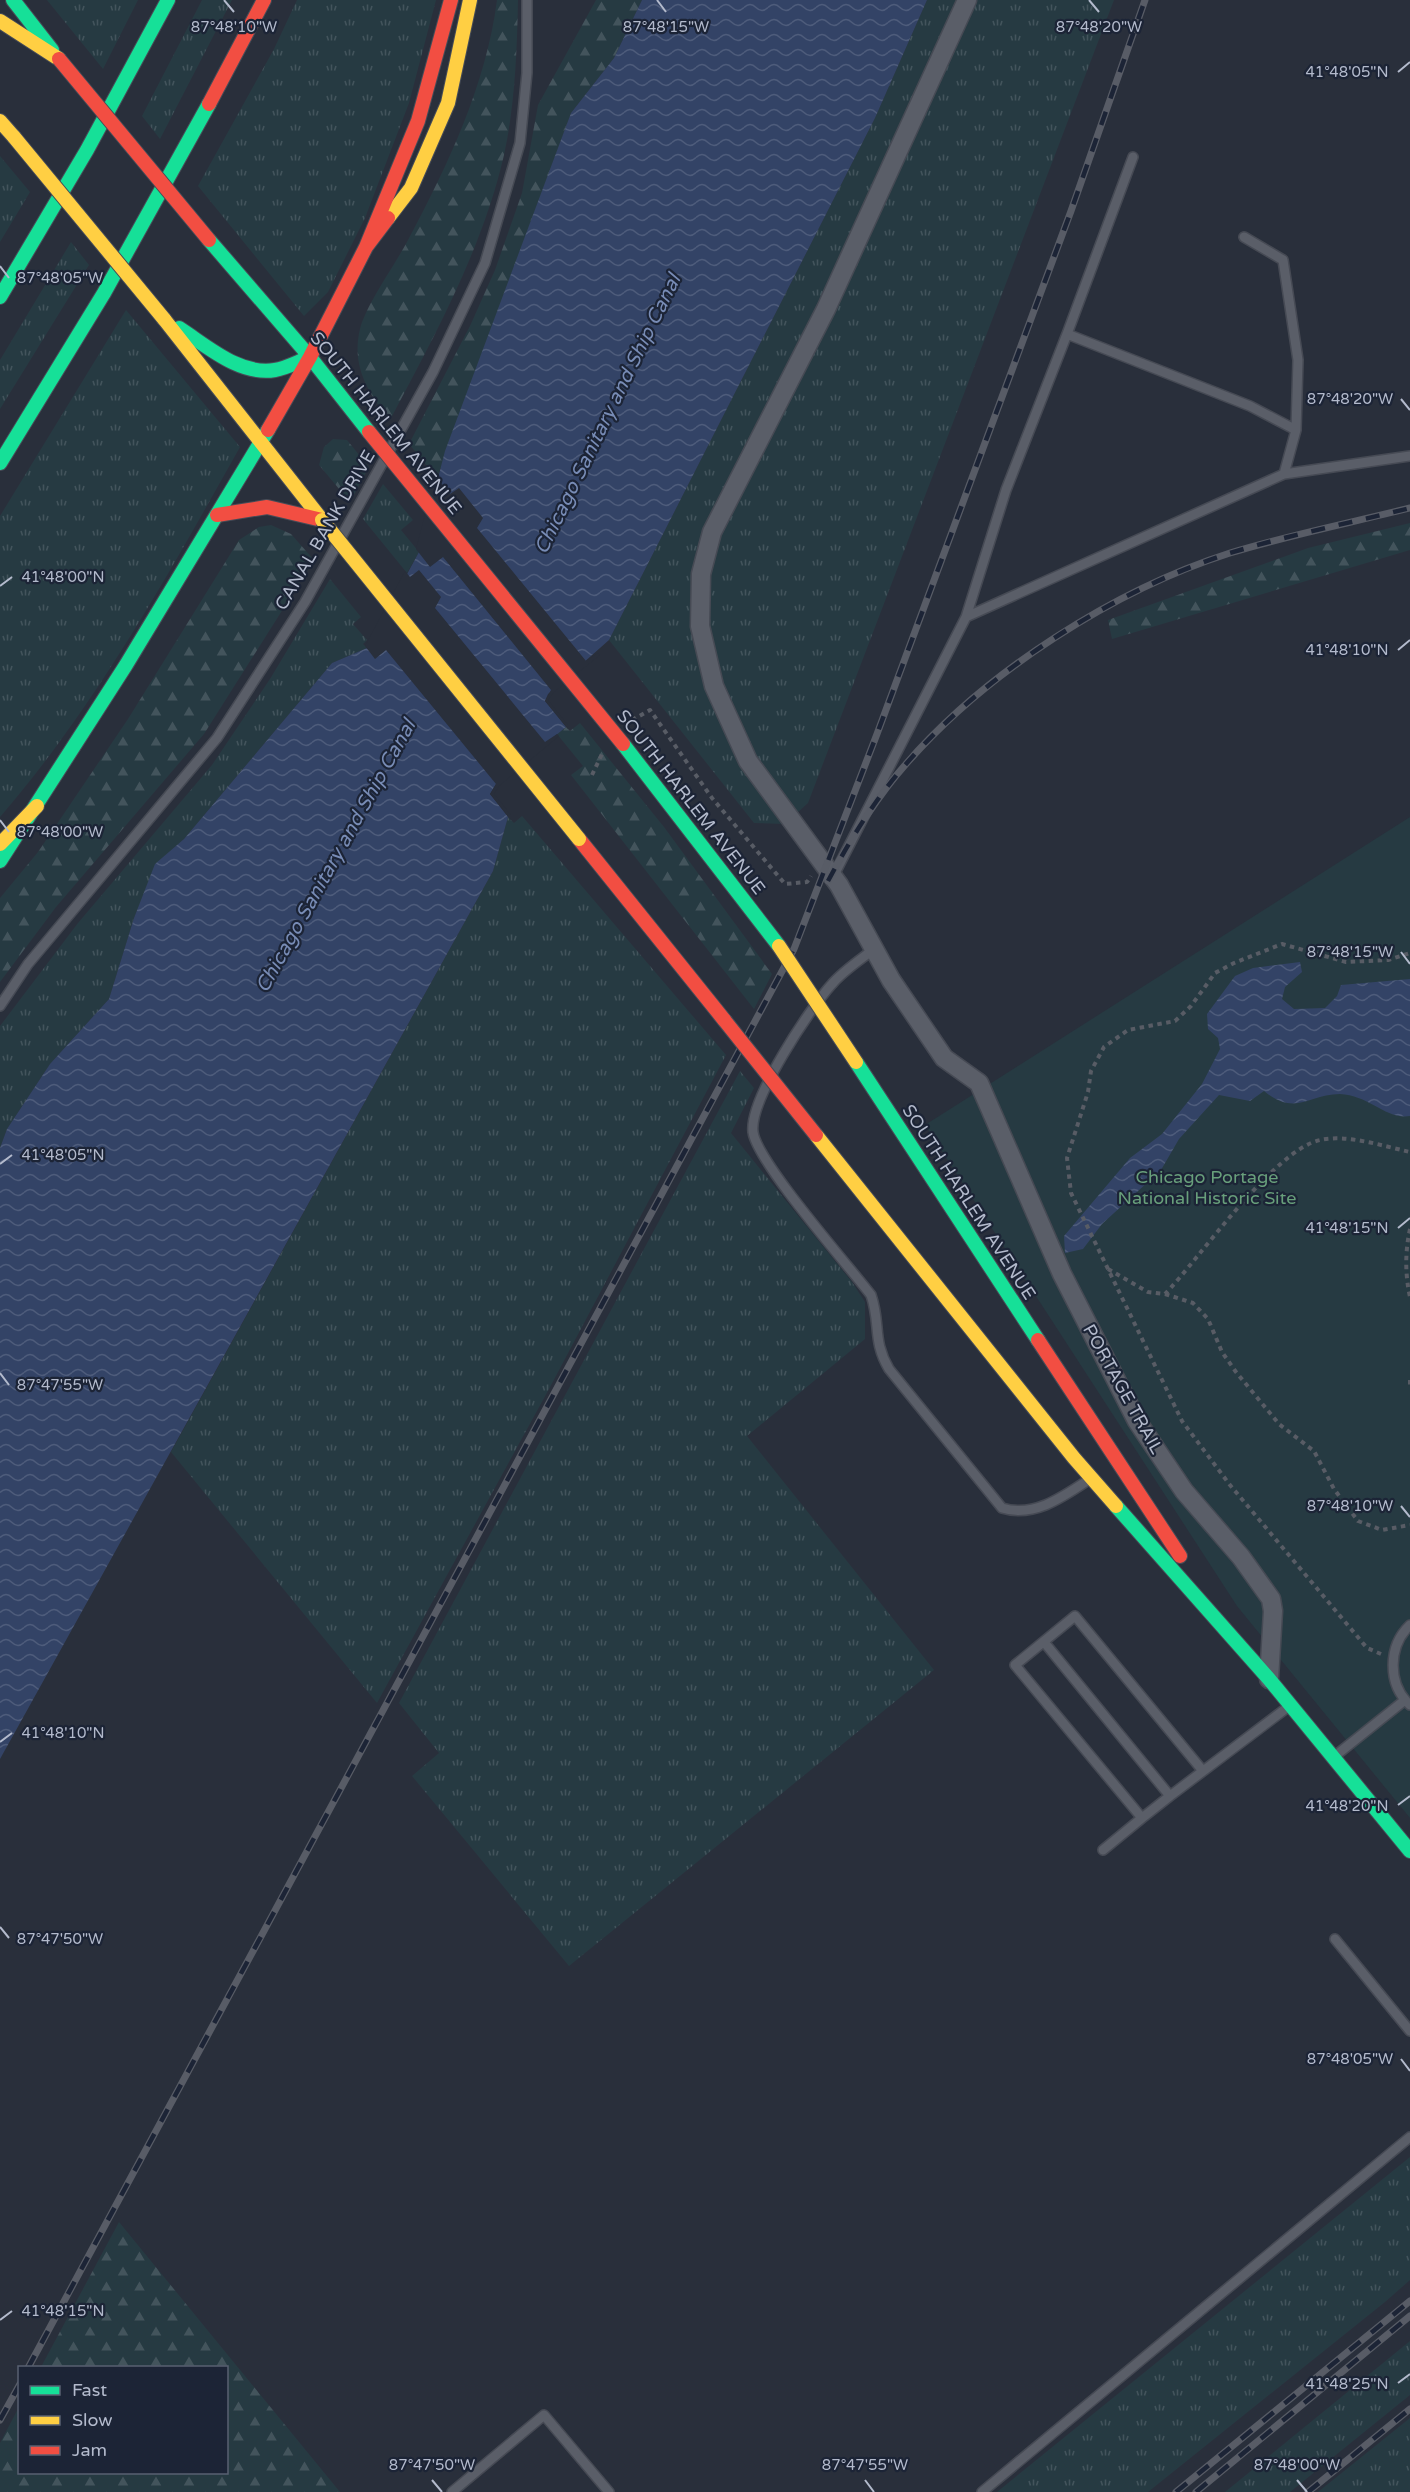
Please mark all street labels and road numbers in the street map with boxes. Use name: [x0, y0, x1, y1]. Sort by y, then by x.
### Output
street label: SOUTH HARLEM AVENUE: [306, 327, 466, 519]
street label: CANAL BANK DRIVE: [270, 446, 380, 614]
street label: SOUTH HARLEM AVENUE: [612, 705, 770, 899]
street label: SOUTH HARLEM AVENUE: [898, 1100, 1040, 1304]
street label: PORTAGE TRAIL: [1078, 1320, 1168, 1458]

